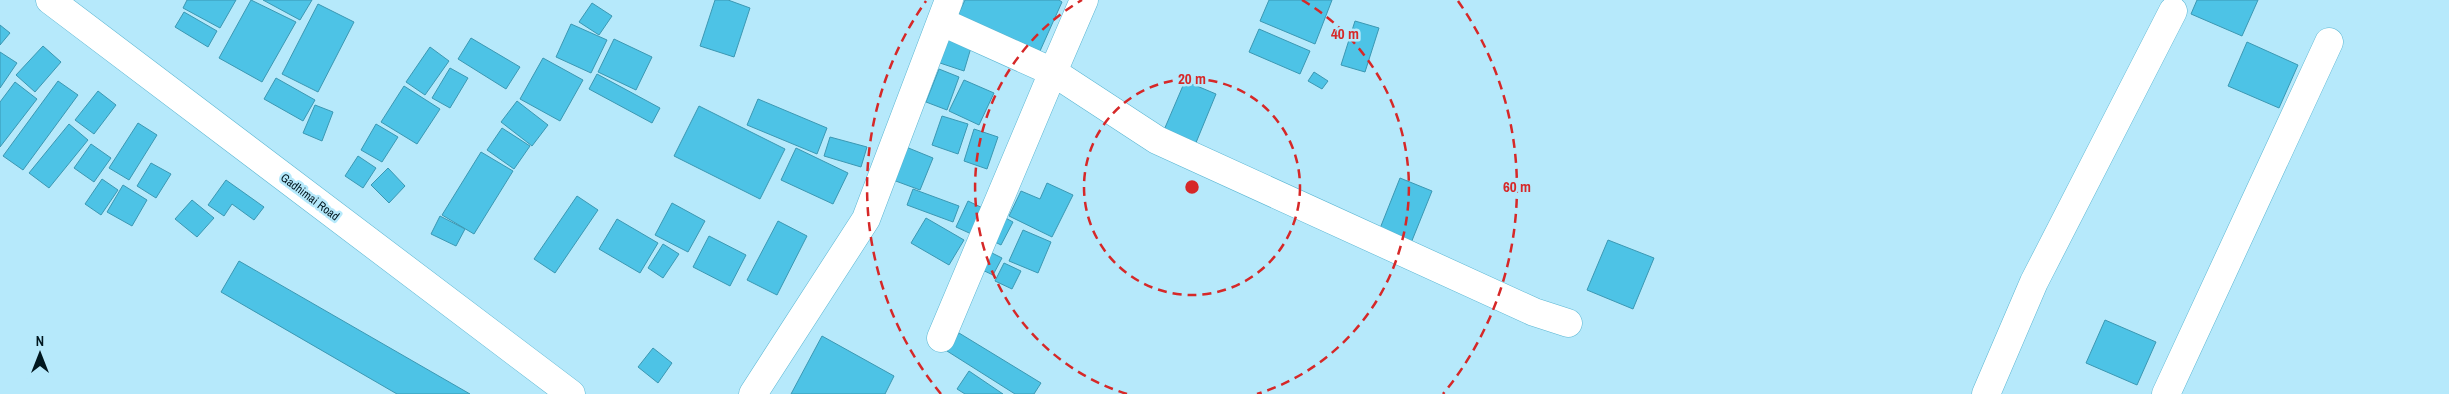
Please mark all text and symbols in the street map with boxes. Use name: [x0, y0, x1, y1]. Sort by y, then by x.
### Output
text: 40 m: [1331, 23, 1359, 44]
text: 20 m: [1178, 68, 1206, 89]
street label: Gadhimai Road: [277, 170, 343, 224]
text: 60 m: [1503, 176, 1531, 197]
centre of rings: [1183, 178, 1201, 196]
north arrow: [15, 329, 65, 379]
text: N: [36, 332, 44, 350]

